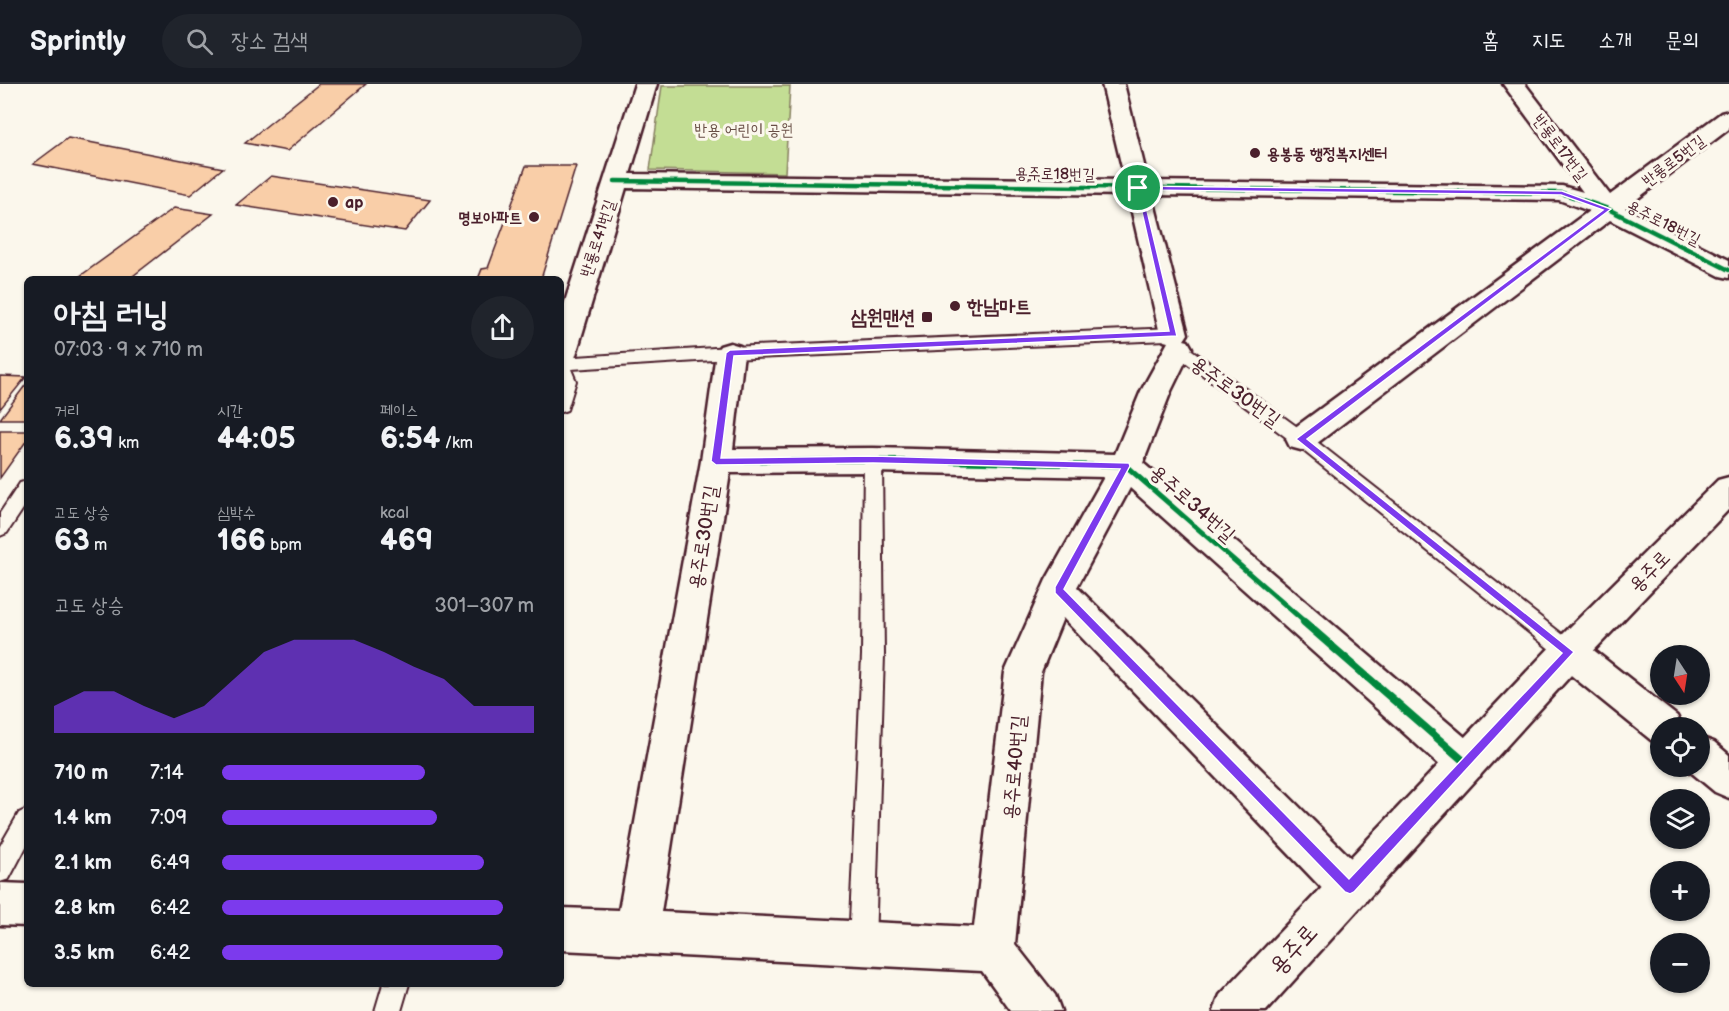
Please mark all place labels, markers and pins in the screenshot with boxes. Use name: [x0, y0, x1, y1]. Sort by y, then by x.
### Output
place label: 용봉동 행정복지센터: [1267, 145, 1387, 164]
marker: 용봉동 행정복지센터: [1248, 146, 1262, 160]
pin: [1112, 162, 1163, 213]
place label: ap: [345, 194, 363, 213]
marker: ap: [326, 195, 340, 209]
place label: 명보아파트: [458, 209, 522, 228]
marker: 명보아파트: [527, 210, 541, 224]
place label: 한남마트: [966, 295, 1031, 319]
marker: 한남마트: [948, 299, 962, 313]
place label: 삼원맨션: [851, 306, 915, 330]
marker: 삼원맨션: [920, 310, 934, 324]

